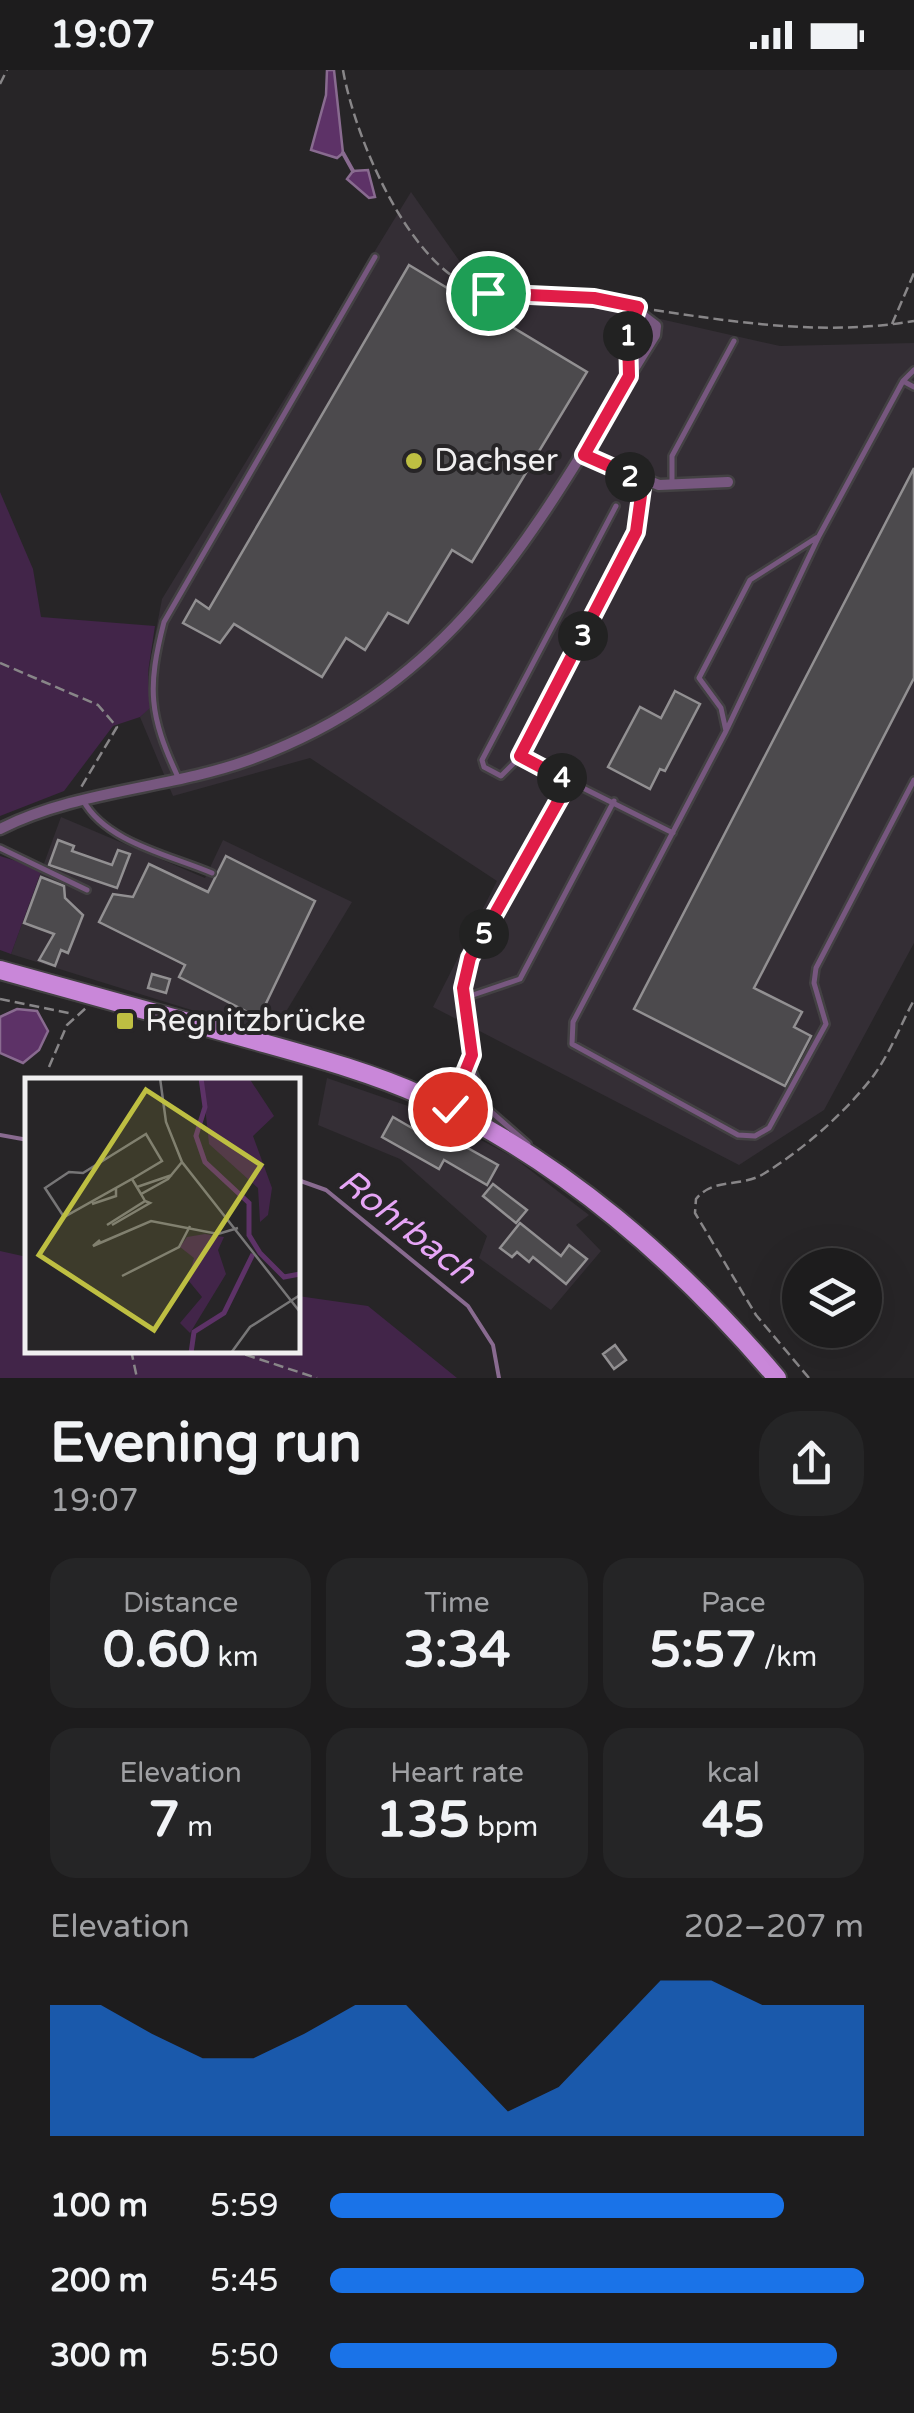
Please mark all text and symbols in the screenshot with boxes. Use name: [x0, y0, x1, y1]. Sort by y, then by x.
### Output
text: 19:07: [50, 12, 155, 58]
pin: [446, 251, 531, 336]
icon: arrive: [461, 266, 516, 321]
pin: 1: [603, 311, 653, 361]
text: 1: [619, 319, 637, 353]
place label: Dachser: [434, 442, 559, 480]
marker: Dachser: [403, 450, 425, 472]
pin: 2: [605, 452, 655, 502]
text: 2: [621, 460, 639, 494]
pin: 3: [558, 611, 608, 661]
text: 3: [574, 619, 592, 653]
pin: 4: [537, 753, 587, 803]
text: 4: [553, 761, 571, 795]
pin: 5: [459, 909, 509, 959]
text: 5: [475, 917, 493, 951]
place label: Regnitzbrücke: [145, 1002, 366, 1040]
marker: Regnitzbrücke: [114, 1010, 136, 1032]
pin: [408, 1067, 493, 1152]
inset map: [25, 1078, 300, 1353]
icon: check: [423, 1082, 478, 1137]
water label: Rohrbach: [330, 1160, 485, 1295]
map controls: [782, 1248, 882, 1348]
button: layers: [782, 1248, 882, 1348]
text: Evening run: [50, 1411, 362, 1477]
button: share: [759, 1411, 864, 1516]
text: 19:07: [50, 1482, 139, 1520]
text: Distance: [123, 1586, 238, 1620]
text: Time: [424, 1586, 490, 1620]
text: Pace: [701, 1586, 766, 1620]
text: 0.60: [103, 1620, 210, 1680]
text: 3:34: [403, 1620, 511, 1680]
text: 5:57: [649, 1620, 757, 1680]
text: km: [210, 1640, 258, 1674]
text: /km: [757, 1640, 817, 1674]
text: Elevation: [119, 1756, 242, 1790]
text: Heart rate: [390, 1756, 524, 1790]
text: kcal: [707, 1756, 760, 1790]
text: 7: [148, 1790, 180, 1850]
text: 135: [376, 1790, 470, 1850]
text: 45: [702, 1790, 765, 1850]
text: m: [180, 1810, 213, 1844]
text: bpm: [470, 1810, 538, 1844]
text: Elevation: [50, 1908, 190, 1946]
text: 202–207 m: [684, 1908, 864, 1946]
text: 100 m: [50, 2187, 148, 2225]
text: 5:59: [210, 2187, 279, 2225]
text: 200 m: [50, 2262, 148, 2300]
text: 5:45: [210, 2262, 279, 2300]
text: 300 m: [50, 2337, 148, 2375]
text: 5:50: [210, 2337, 279, 2375]

